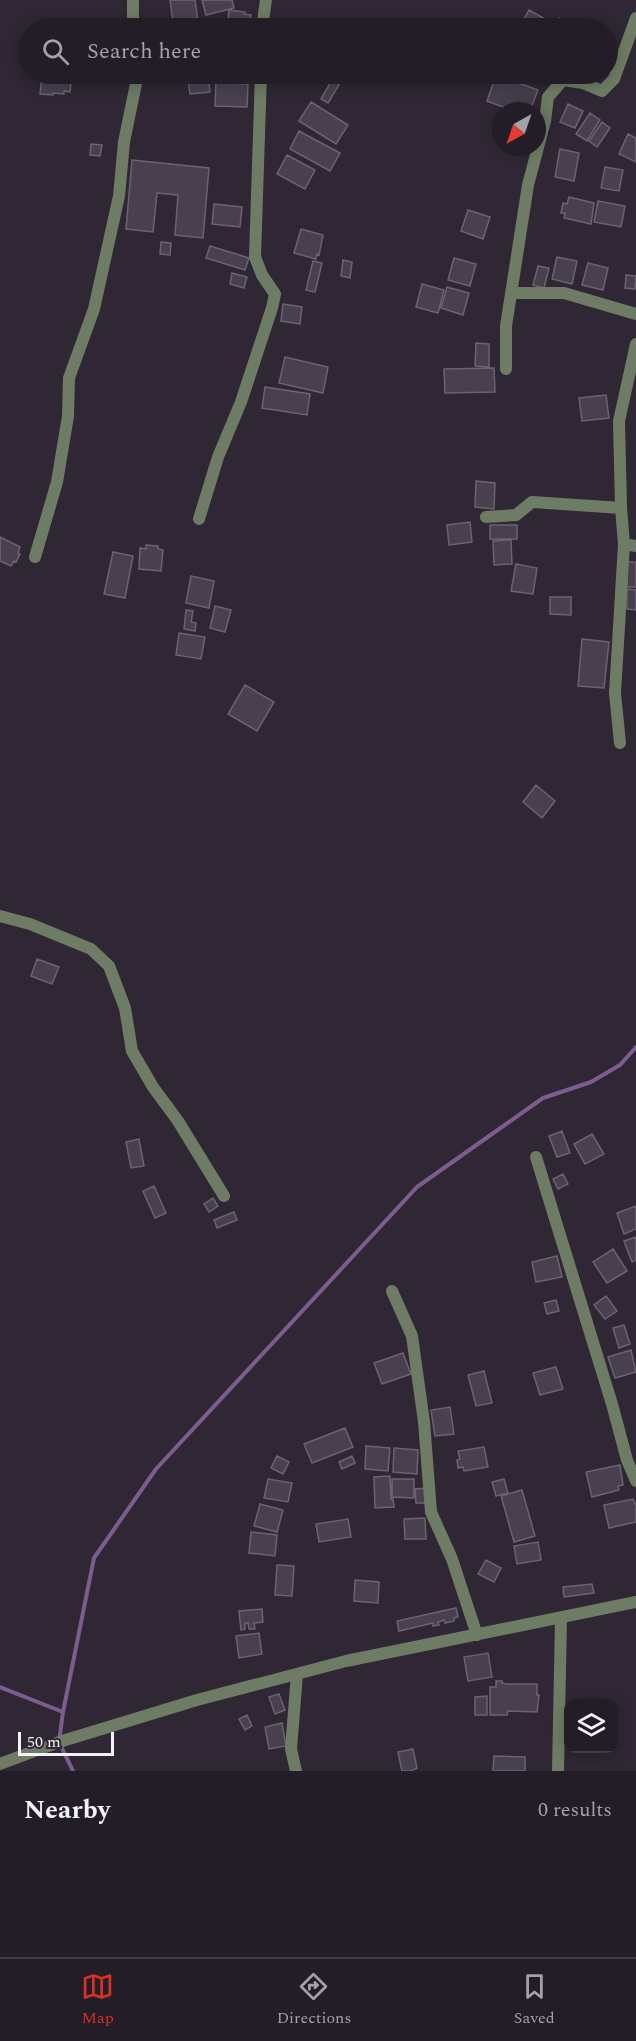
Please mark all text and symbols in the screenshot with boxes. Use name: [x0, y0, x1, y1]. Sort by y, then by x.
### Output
search box: [18, 18, 618, 84]
icon: search: [39, 35, 72, 68]
text: Search here: [87, 35, 201, 68]
north arrow: [492, 102, 546, 156]
map controls: [564, 1699, 618, 1753]
button: layers: [564, 1699, 618, 1753]
scale bar: [18, 1729, 114, 1756]
text: 50 m: [27, 1730, 61, 1754]
text: Nearby: [24, 1790, 110, 1830]
text: 0 results: [538, 1795, 612, 1825]
tab: Map: [81, 1970, 114, 2030]
tab: Directions: [277, 1970, 351, 2030]
tab: Saved: [514, 1970, 555, 2030]

